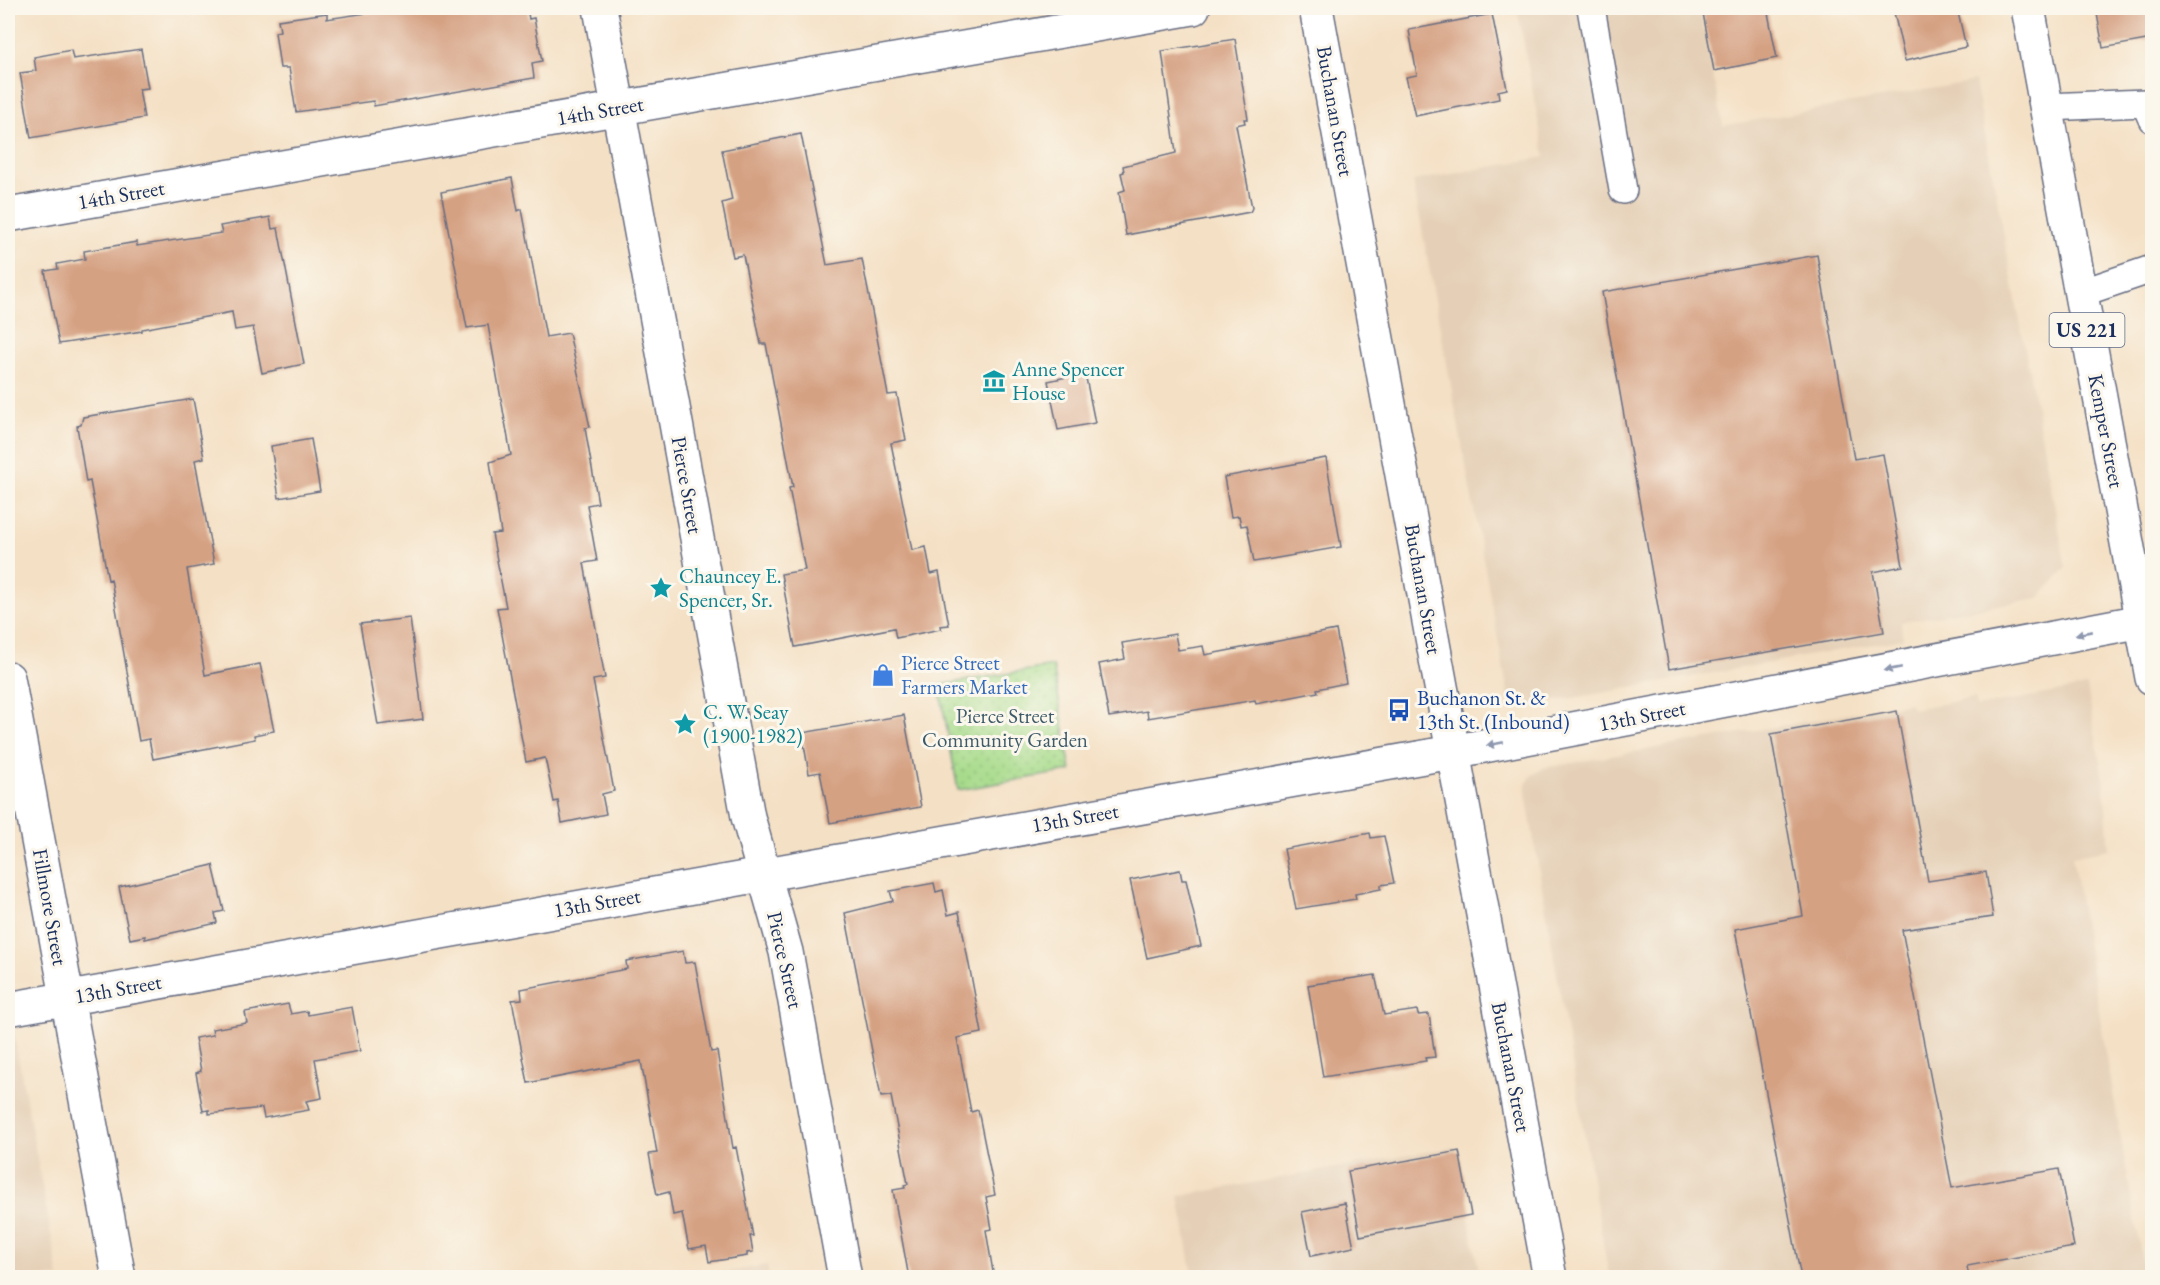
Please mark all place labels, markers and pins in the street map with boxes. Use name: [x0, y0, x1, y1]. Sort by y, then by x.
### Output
place label: Anne Spencer House: [1011, 355, 1124, 406]
museum icon: Anne Spencer House: [981, 368, 1007, 394]
place label: Chauncey E. Spencer, Sr.: [679, 562, 782, 613]
place icon: Chauncey E. Spencer, Sr.: [648, 575, 674, 601]
place label: Pierce Street Farmers Market: [901, 649, 1028, 700]
shop icon: Pierce Street Farmers Market: [870, 662, 896, 688]
place label: Buchanon St. & 13th St. (Inbound): [1417, 684, 1570, 735]
bus stop icon: Buchanon St. & 13th St. (Inbound): [1386, 697, 1412, 723]
place label: C. W. Seay (1900-1982): [703, 698, 803, 749]
place icon: C. W. Seay (1900-1982): [672, 711, 698, 737]

